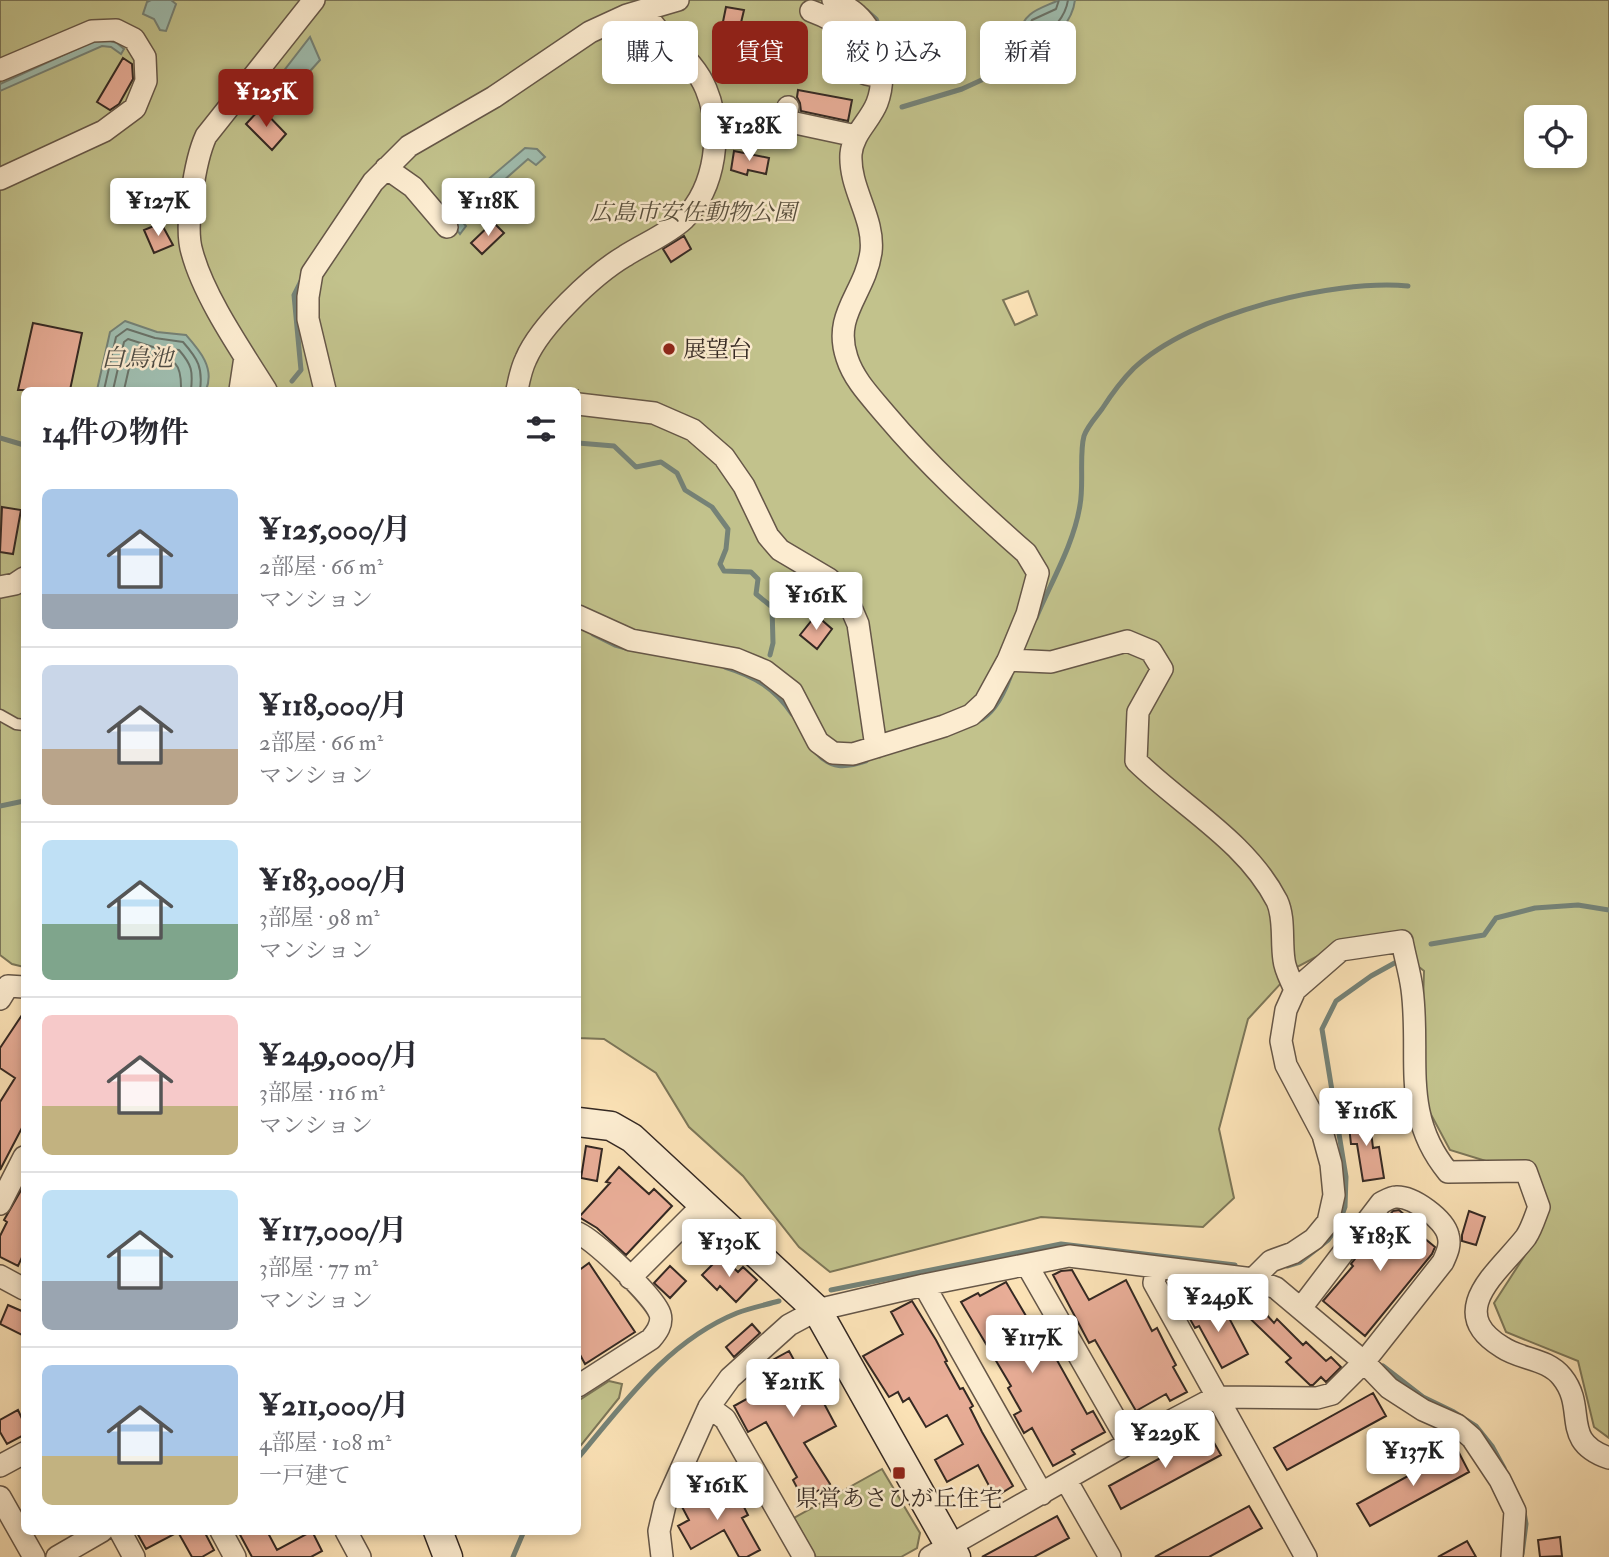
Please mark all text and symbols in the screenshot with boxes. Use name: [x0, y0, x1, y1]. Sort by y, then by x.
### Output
chip: 購入: [602, 21, 698, 84]
chip: 賃貸: [712, 21, 808, 84]
chip: 絞り込み: [822, 21, 966, 84]
chip: 新着: [980, 21, 1076, 84]
pin: ¥125K: [217, 69, 315, 129]
text: ¥125K: [234, 77, 298, 106]
pin: ¥128K: [700, 104, 798, 163]
map controls: [1524, 105, 1587, 168]
button: locate: [1524, 105, 1587, 168]
text: ¥128K: [717, 111, 781, 140]
pin: ¥127K: [109, 178, 207, 238]
pin: ¥118K: [439, 178, 537, 238]
text: ¥127K: [126, 186, 190, 215]
text: ¥118K: [458, 186, 518, 215]
park label: 広島市安佐動物公園: [590, 198, 801, 227]
place label: 展望台: [683, 335, 752, 364]
marker: 展望台: [661, 341, 677, 357]
water label: 白鳥池: [101, 343, 176, 374]
icon: filters: [522, 410, 560, 448]
text: 14件の物件: [42, 414, 189, 451]
text: ¥125,000/月: [259, 511, 411, 548]
icon: home: [98, 517, 182, 601]
text: 2部屋 · 66 m²: [259, 552, 383, 581]
pin: ¥161K: [767, 572, 865, 632]
text: ¥161K: [785, 580, 847, 609]
text: マンション: [259, 585, 373, 614]
text: ¥118,000/月: [259, 687, 408, 724]
icon: home: [98, 693, 182, 777]
text: 2部屋 · 66 m²: [259, 728, 383, 757]
text: マンション: [259, 761, 373, 790]
text: ¥183,000/月: [259, 862, 409, 899]
icon: home: [98, 868, 182, 952]
text: 3部屋 · 98 m²: [259, 903, 380, 932]
text: マンション: [259, 936, 373, 965]
text: ¥249,000/月: [259, 1037, 419, 1074]
icon: home: [98, 1043, 182, 1127]
text: 3部屋 · 116 m²: [259, 1078, 385, 1107]
pin: ¥116K: [1317, 1088, 1415, 1148]
text: ¥116K: [1335, 1096, 1397, 1125]
text: マンション: [259, 1111, 373, 1140]
text: ¥117,000/月: [259, 1212, 407, 1249]
pin: ¥183K: [1331, 1214, 1429, 1273]
icon: home: [98, 1218, 182, 1302]
pin: ¥130K: [680, 1220, 778, 1279]
text: ¥183K: [1349, 1221, 1411, 1250]
text: ¥130K: [698, 1227, 760, 1256]
text: 3部屋 · 77 m²: [259, 1253, 378, 1282]
pin: ¥249K: [1169, 1274, 1267, 1334]
text: ¥249K: [1183, 1282, 1253, 1311]
text: マンション: [259, 1286, 373, 1315]
pin: ¥117K: [983, 1316, 1081, 1375]
text: ¥117K: [1002, 1323, 1062, 1352]
pin: ¥211K: [744, 1360, 842, 1419]
text: ¥211K: [762, 1367, 824, 1396]
text: ¥211,000/月: [259, 1387, 409, 1424]
icon: home: [98, 1393, 182, 1477]
pin: ¥229K: [1116, 1410, 1214, 1470]
text: ¥229K: [1131, 1418, 1199, 1447]
text: 4部屋 · 108 m²: [259, 1428, 391, 1457]
pin: ¥137K: [1364, 1428, 1462, 1488]
text: ¥137K: [1383, 1436, 1443, 1465]
text: 一戸建て: [259, 1461, 351, 1490]
pin: ¥161K: [668, 1462, 766, 1522]
marker: 県営あさひが丘住宅: [891, 1465, 907, 1481]
text: ¥161K: [686, 1470, 748, 1499]
place label: 県営あさひが丘住宅: [796, 1484, 1003, 1513]

